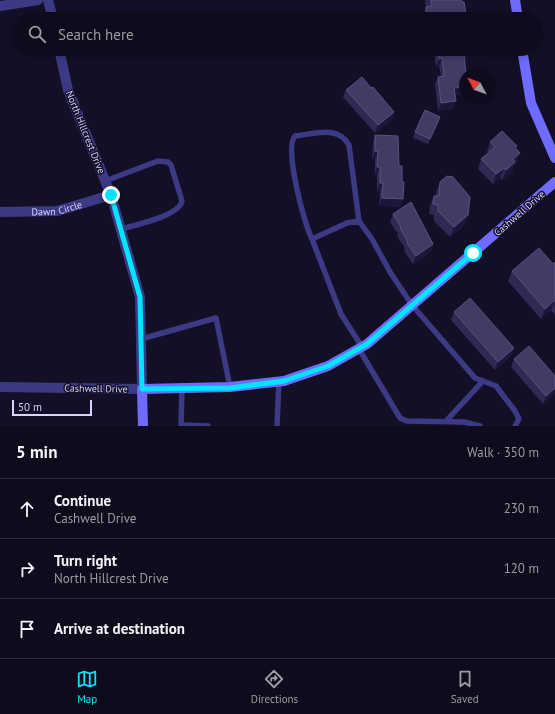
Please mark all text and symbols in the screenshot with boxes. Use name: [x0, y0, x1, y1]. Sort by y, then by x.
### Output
search box: [12, 12, 543, 56]
icon: search: [26, 23, 48, 45]
text: Search here: [58, 25, 134, 44]
north arrow: [459, 68, 495, 104]
street label: North Hillcrest Drive: [63, 89, 108, 176]
route end: [102, 186, 120, 204]
street label: Cashwell Drive: [491, 188, 548, 239]
street label: Dawn Circle: [31, 198, 84, 218]
route start: [464, 244, 482, 262]
street label: Cashwell Drive: [64, 381, 128, 396]
scale bar: [12, 398, 92, 417]
text: 50 m: [18, 400, 42, 414]
text: 5 min: [16, 441, 57, 463]
text: Walk · 350 m: [467, 444, 539, 461]
text: Continue: [54, 491, 111, 510]
icon: ahead: [16, 498, 38, 520]
text: 230 m: [504, 500, 539, 517]
text: Cashwell Drive: [54, 510, 136, 527]
text: Turn right: [54, 551, 117, 570]
icon: right: [16, 558, 38, 580]
text: 120 m: [504, 560, 539, 577]
text: North Hillcrest Drive: [54, 570, 169, 587]
icon: arrive: [16, 618, 38, 640]
text: Arrive at destination: [54, 619, 185, 638]
tab: Map: [76, 668, 98, 706]
tab: Directions: [251, 668, 298, 706]
tab: Saved: [451, 668, 479, 706]

